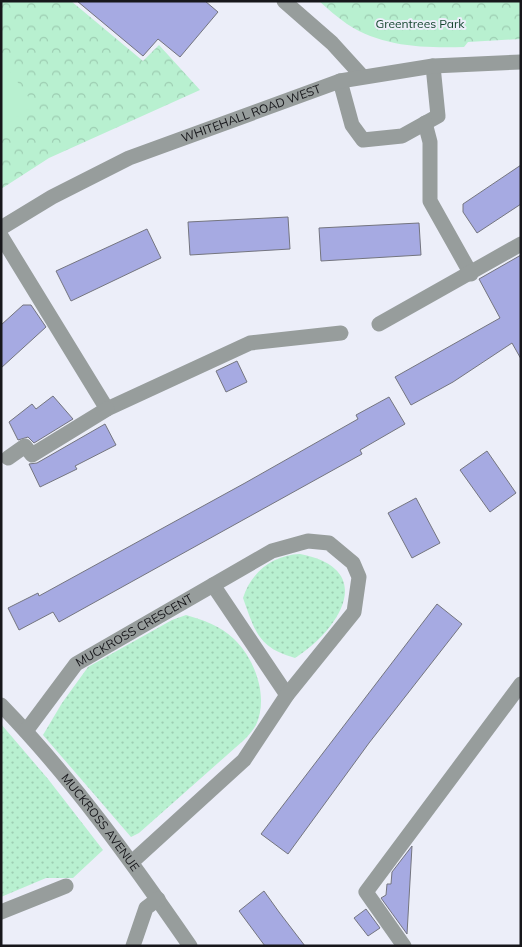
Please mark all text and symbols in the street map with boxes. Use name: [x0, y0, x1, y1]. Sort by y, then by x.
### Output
park label: Greentrees Park: [375, 16, 465, 31]
street label: WHITEHALL ROAD WEST: [179, 80, 323, 145]
street label: MUCKROSS CRESCENT: [73, 590, 196, 670]
street label: MUCKROSS AVENUE: [59, 770, 143, 874]

